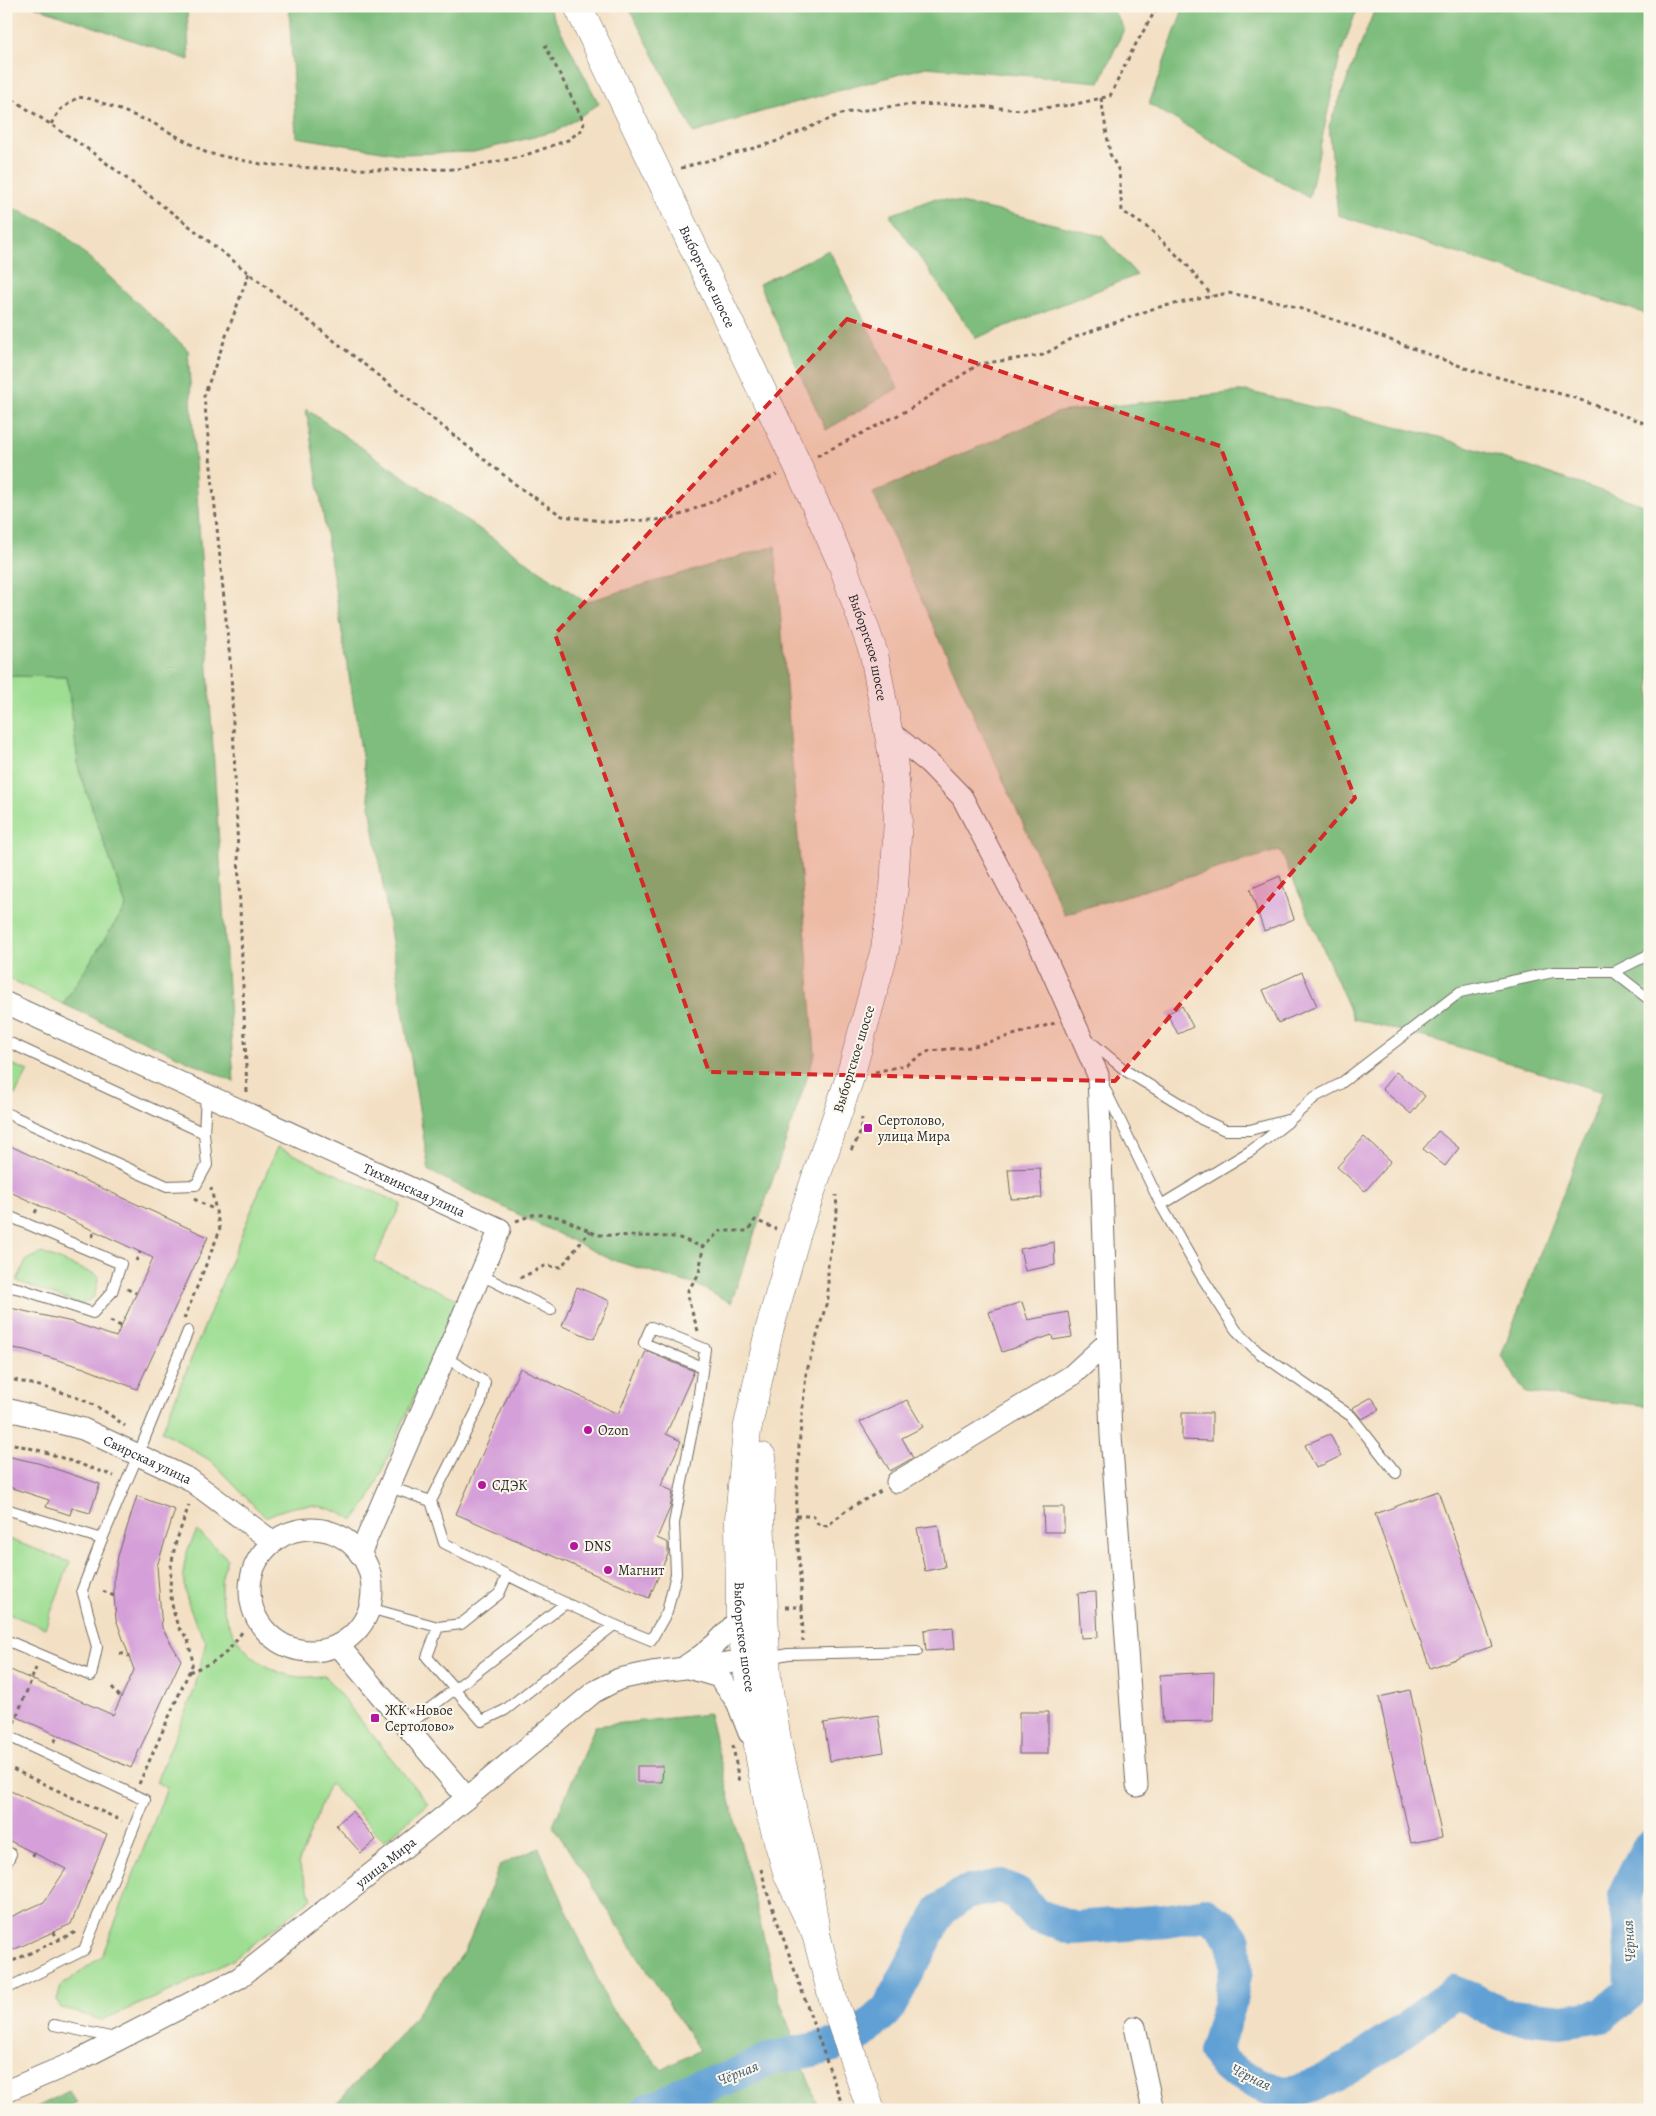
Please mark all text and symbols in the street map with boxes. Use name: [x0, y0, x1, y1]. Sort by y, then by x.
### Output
street label: Выборгское шоссе: [675, 222, 740, 331]
street label: Выборгское шоссе: [844, 591, 892, 703]
street label: Выборгское шоссе: [829, 1003, 879, 1115]
place label: Сертолово, улица Мира: [877, 1111, 951, 1146]
marker: Сертолово, улица Мира: [862, 1122, 874, 1134]
street label: Тихвинская улица: [360, 1158, 469, 1222]
place label: Ozon: [598, 1421, 629, 1440]
marker: Ozon: [582, 1424, 594, 1436]
street label: Свирская улица: [100, 1430, 195, 1489]
place label: СДЭК: [492, 1476, 527, 1495]
marker: СДЭК: [476, 1479, 488, 1491]
place label: DNS: [584, 1537, 611, 1556]
marker: DNS: [568, 1540, 580, 1552]
place label: Магнит: [618, 1561, 665, 1580]
marker: Магнит: [602, 1564, 614, 1576]
street label: Выборгское шоссе: [730, 1582, 760, 1693]
place label: ЖК «Новое Сертолово»: [385, 1701, 454, 1736]
marker: ЖК «Новое Сертолово»: [369, 1712, 381, 1724]
street label: улица Мира: [351, 1832, 420, 1893]
water label: Чёрная: [1618, 1919, 1640, 1963]
water label: Чёрная: [715, 2056, 761, 2090]
water label: Чёрная: [1228, 2059, 1275, 2095]

